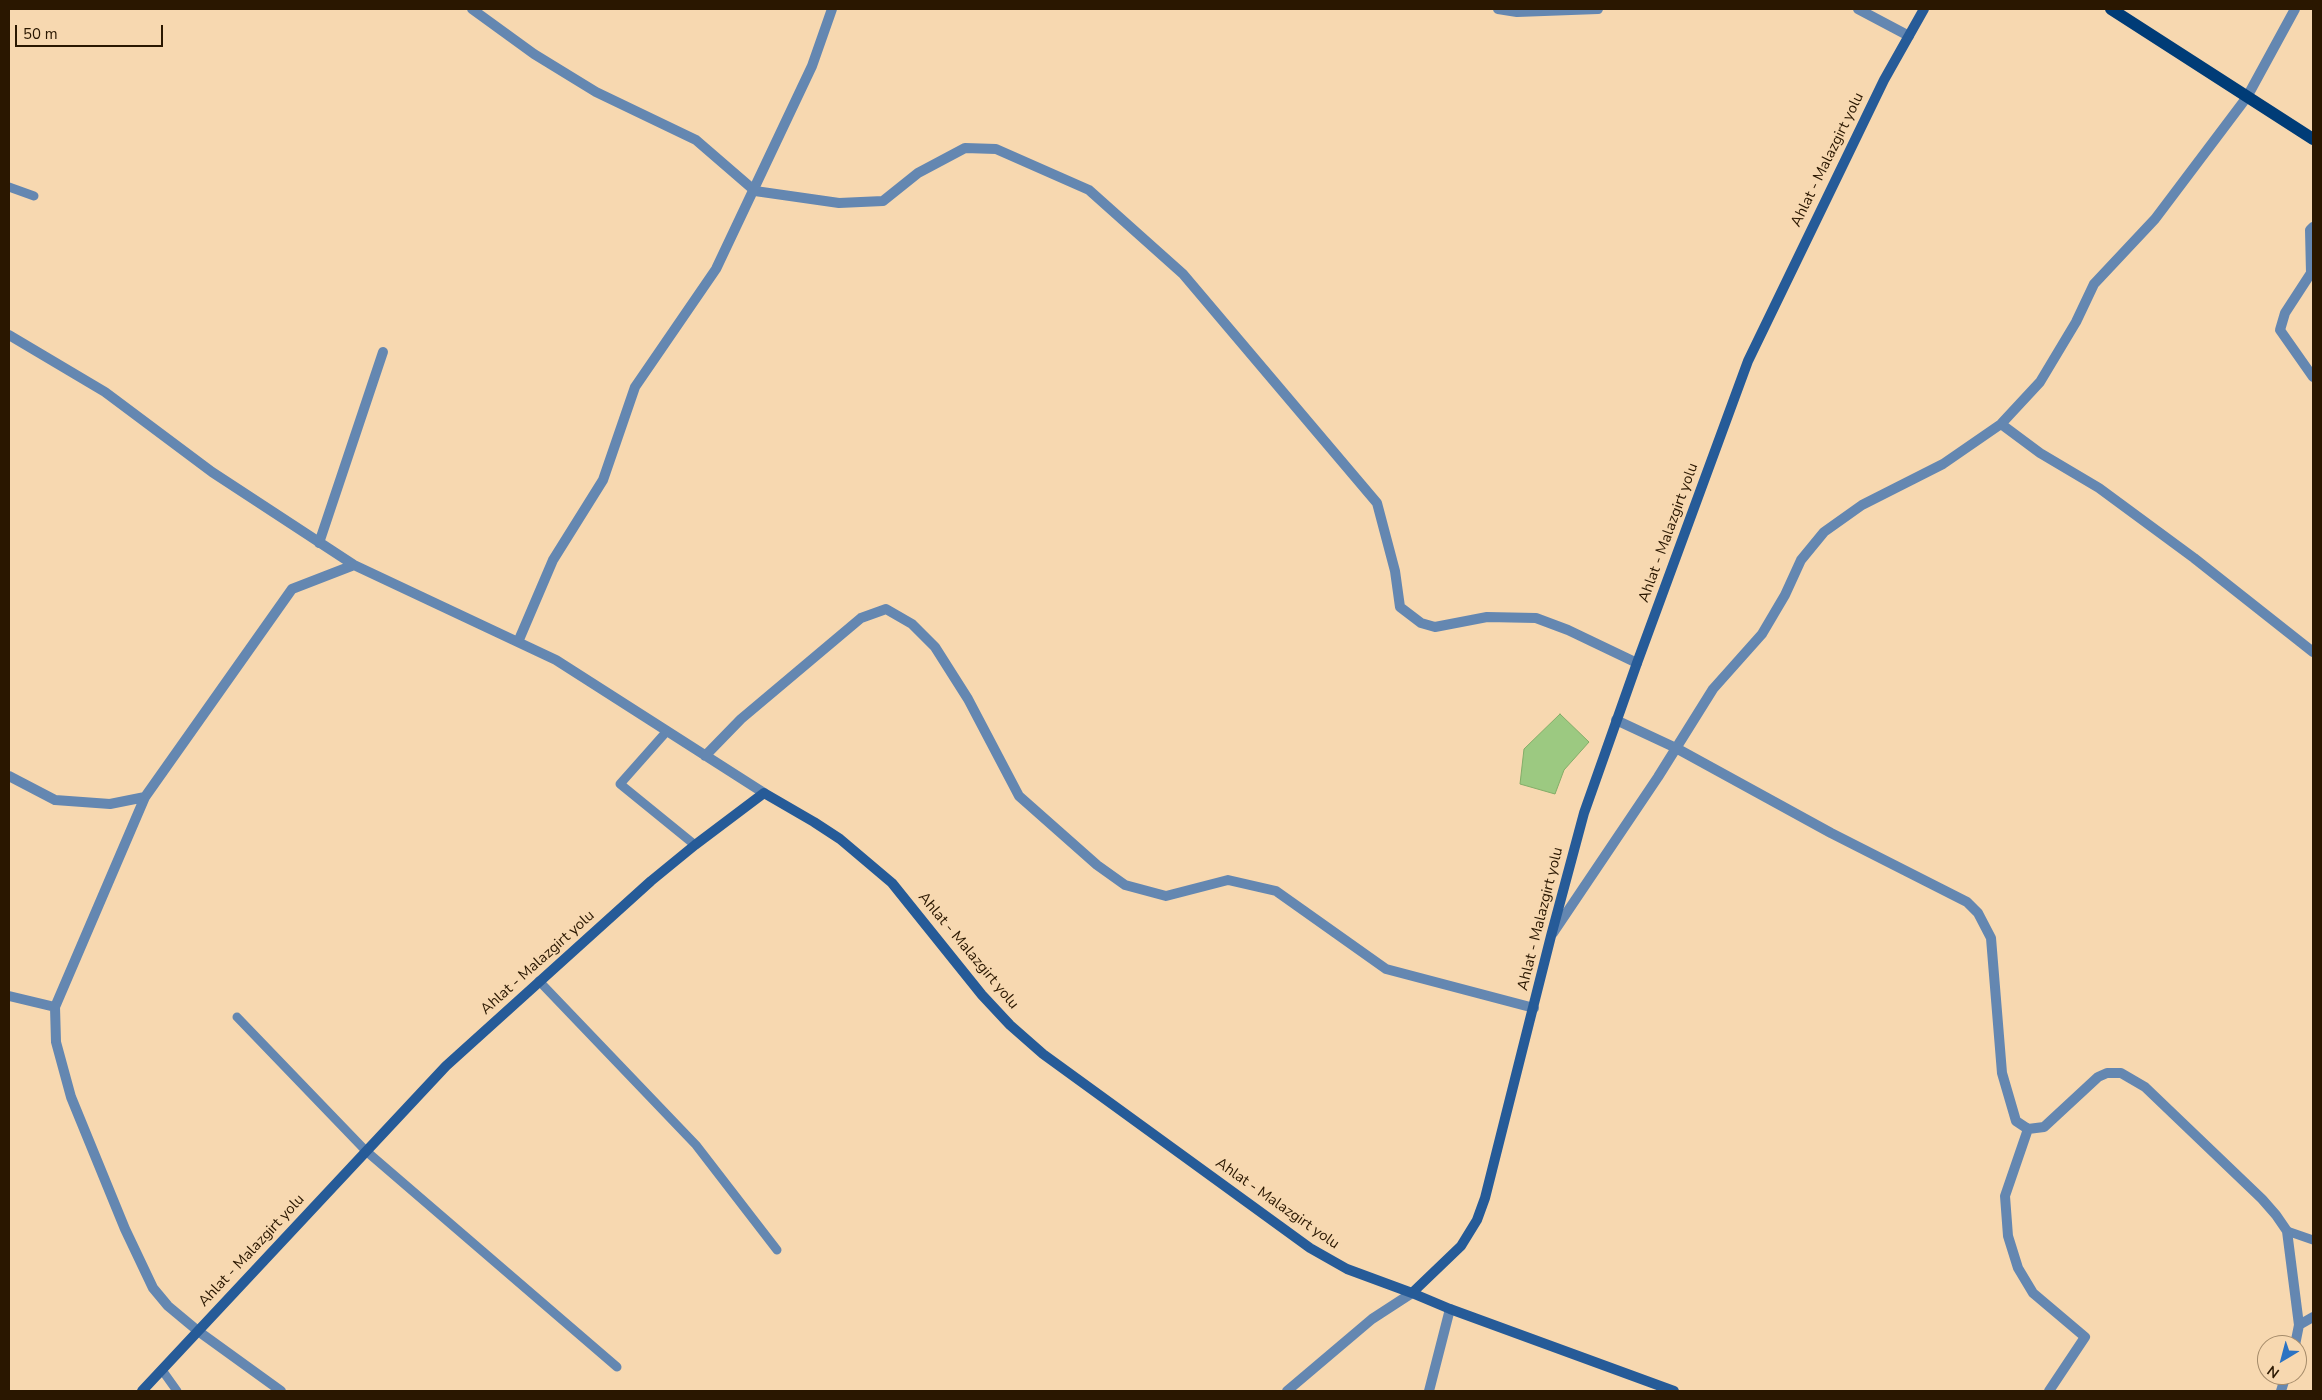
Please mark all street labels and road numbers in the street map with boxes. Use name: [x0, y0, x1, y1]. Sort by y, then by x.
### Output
street label: Ahlat - Malazgirt yolu: [1788, 90, 1868, 230]
street label: Ahlat - Malazgirt yolu: [1635, 461, 1703, 605]
street label: Ahlat - Malazgirt yolu: [1514, 845, 1568, 993]
street label: Ahlat - Malazgirt yolu: [914, 889, 1022, 1013]
street label: Ahlat - Malazgirt yolu: [477, 907, 599, 1019]
street label: Ahlat - Malazgirt yolu: [1212, 1154, 1342, 1254]
street label: Ahlat - Malazgirt yolu: [195, 1191, 309, 1311]

